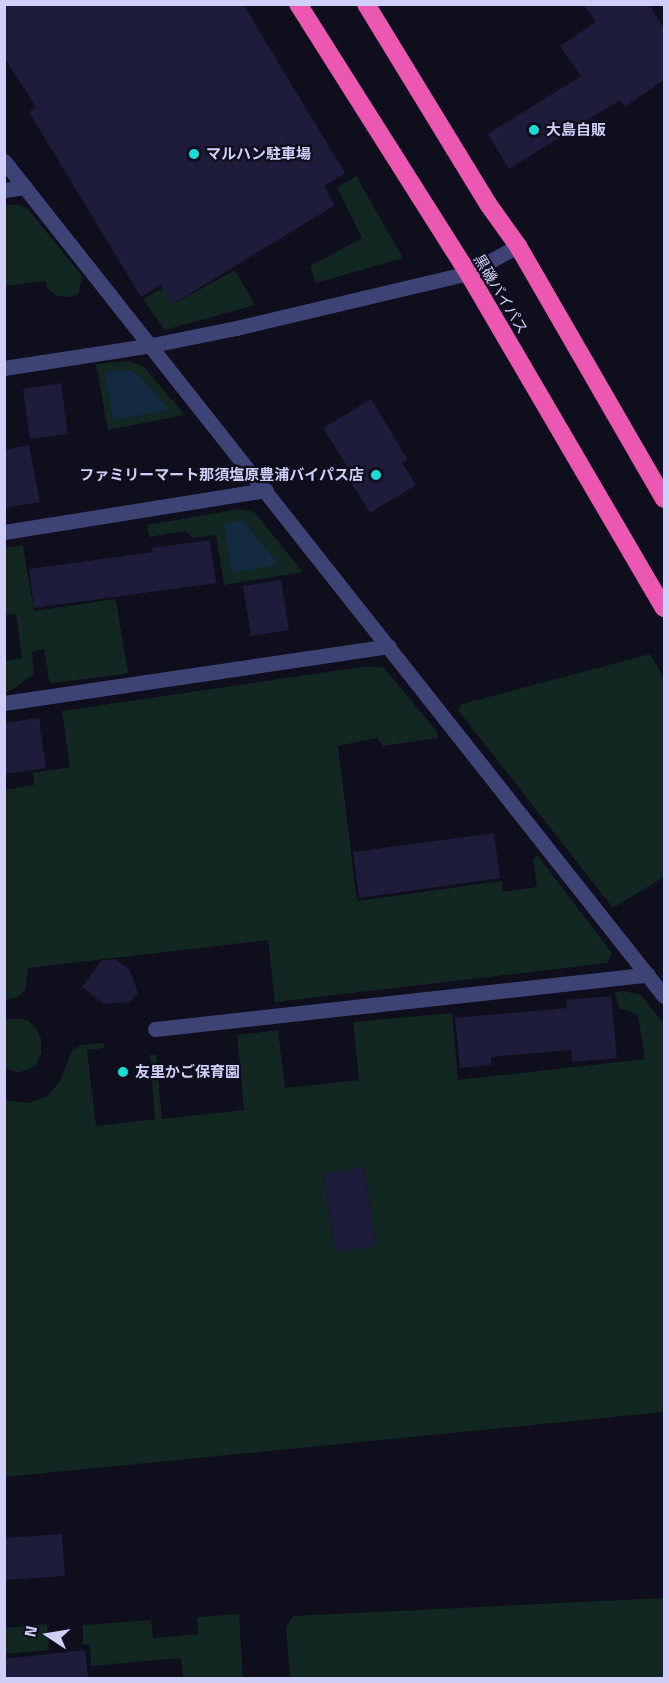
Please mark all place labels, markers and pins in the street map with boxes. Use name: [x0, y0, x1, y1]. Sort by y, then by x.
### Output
place label: 大島自販: [546, 121, 606, 139]
marker: 大島自販: [527, 123, 541, 137]
place label: マルハン駐車場: [206, 145, 311, 163]
marker: マルハン駐車場: [187, 147, 201, 161]
place label: ファミリーマート那須塩原豊浦バイパス店: [79, 466, 364, 484]
marker: ファミリーマート那須塩原豊浦バイパス店: [369, 468, 383, 482]
place label: 友里かご保育園: [135, 1063, 240, 1081]
marker: 友里かご保育園: [116, 1065, 130, 1079]

